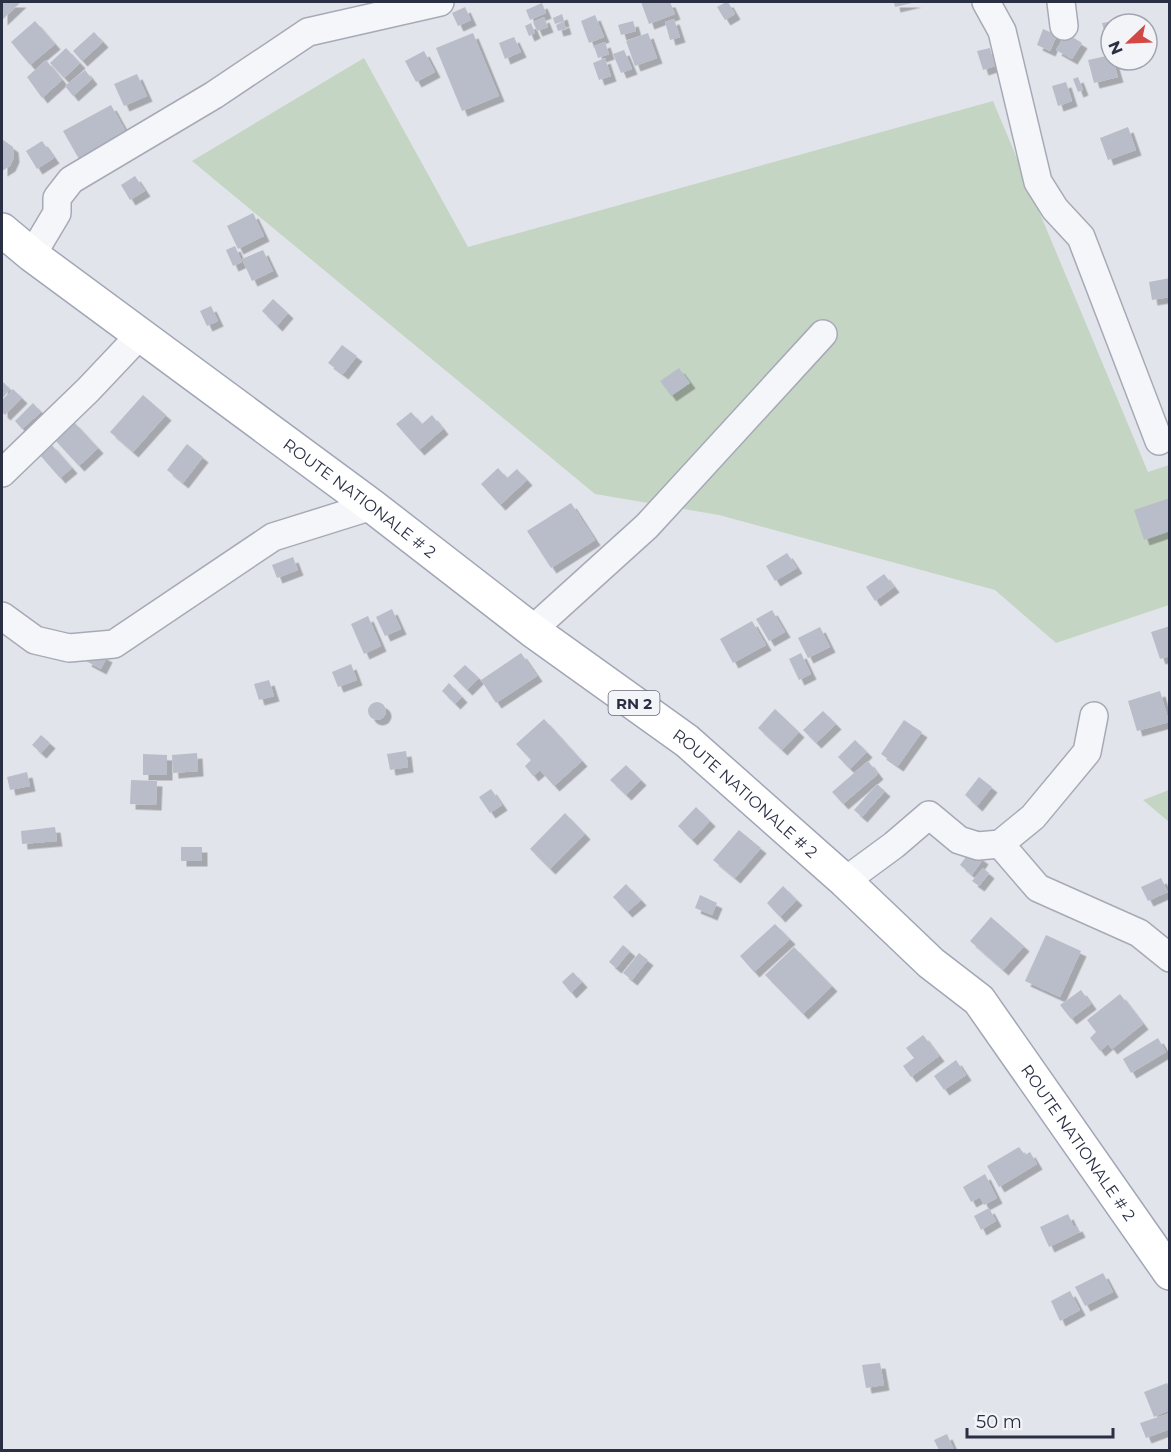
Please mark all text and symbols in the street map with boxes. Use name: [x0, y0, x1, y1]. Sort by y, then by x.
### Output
north arrow: [1099, 12, 1159, 72]
text: N: [1104, 38, 1127, 57]
street label: ROUTE NATIONALE # 2: [280, 434, 440, 562]
road number: RN 2: [608, 691, 660, 715]
street label: ROUTE NATIONALE # 2: [669, 725, 822, 862]
street label: ROUTE NATIONALE # 2: [1017, 1061, 1140, 1224]
scale bar: [967, 1401, 1112, 1439]
text: 50 m: [976, 1411, 1022, 1433]

